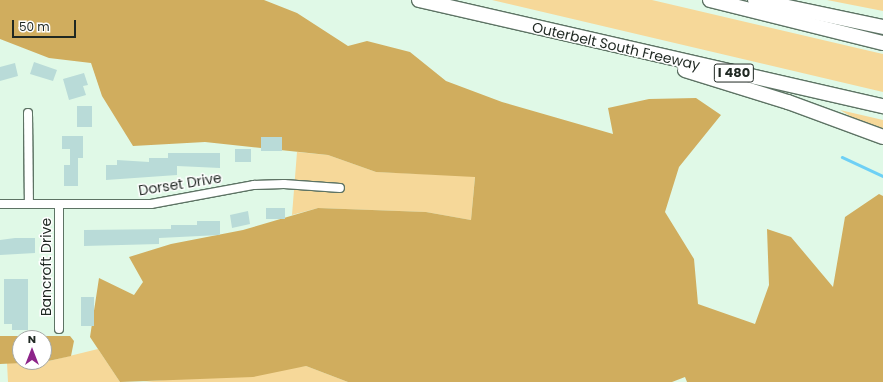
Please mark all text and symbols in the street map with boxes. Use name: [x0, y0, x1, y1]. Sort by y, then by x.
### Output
scale bar: [14, 12, 78, 38]
text: 50 m: [19, 18, 50, 35]
street label: Outerbelt South Freeway: [530, 18, 702, 74]
road number: I 480: [713, 62, 755, 84]
street label: Dorset Drive: [137, 169, 223, 199]
street label: Bancroft Drive: [38, 218, 54, 316]
north arrow: [12, 330, 52, 370]
text: N: [28, 331, 36, 347]

